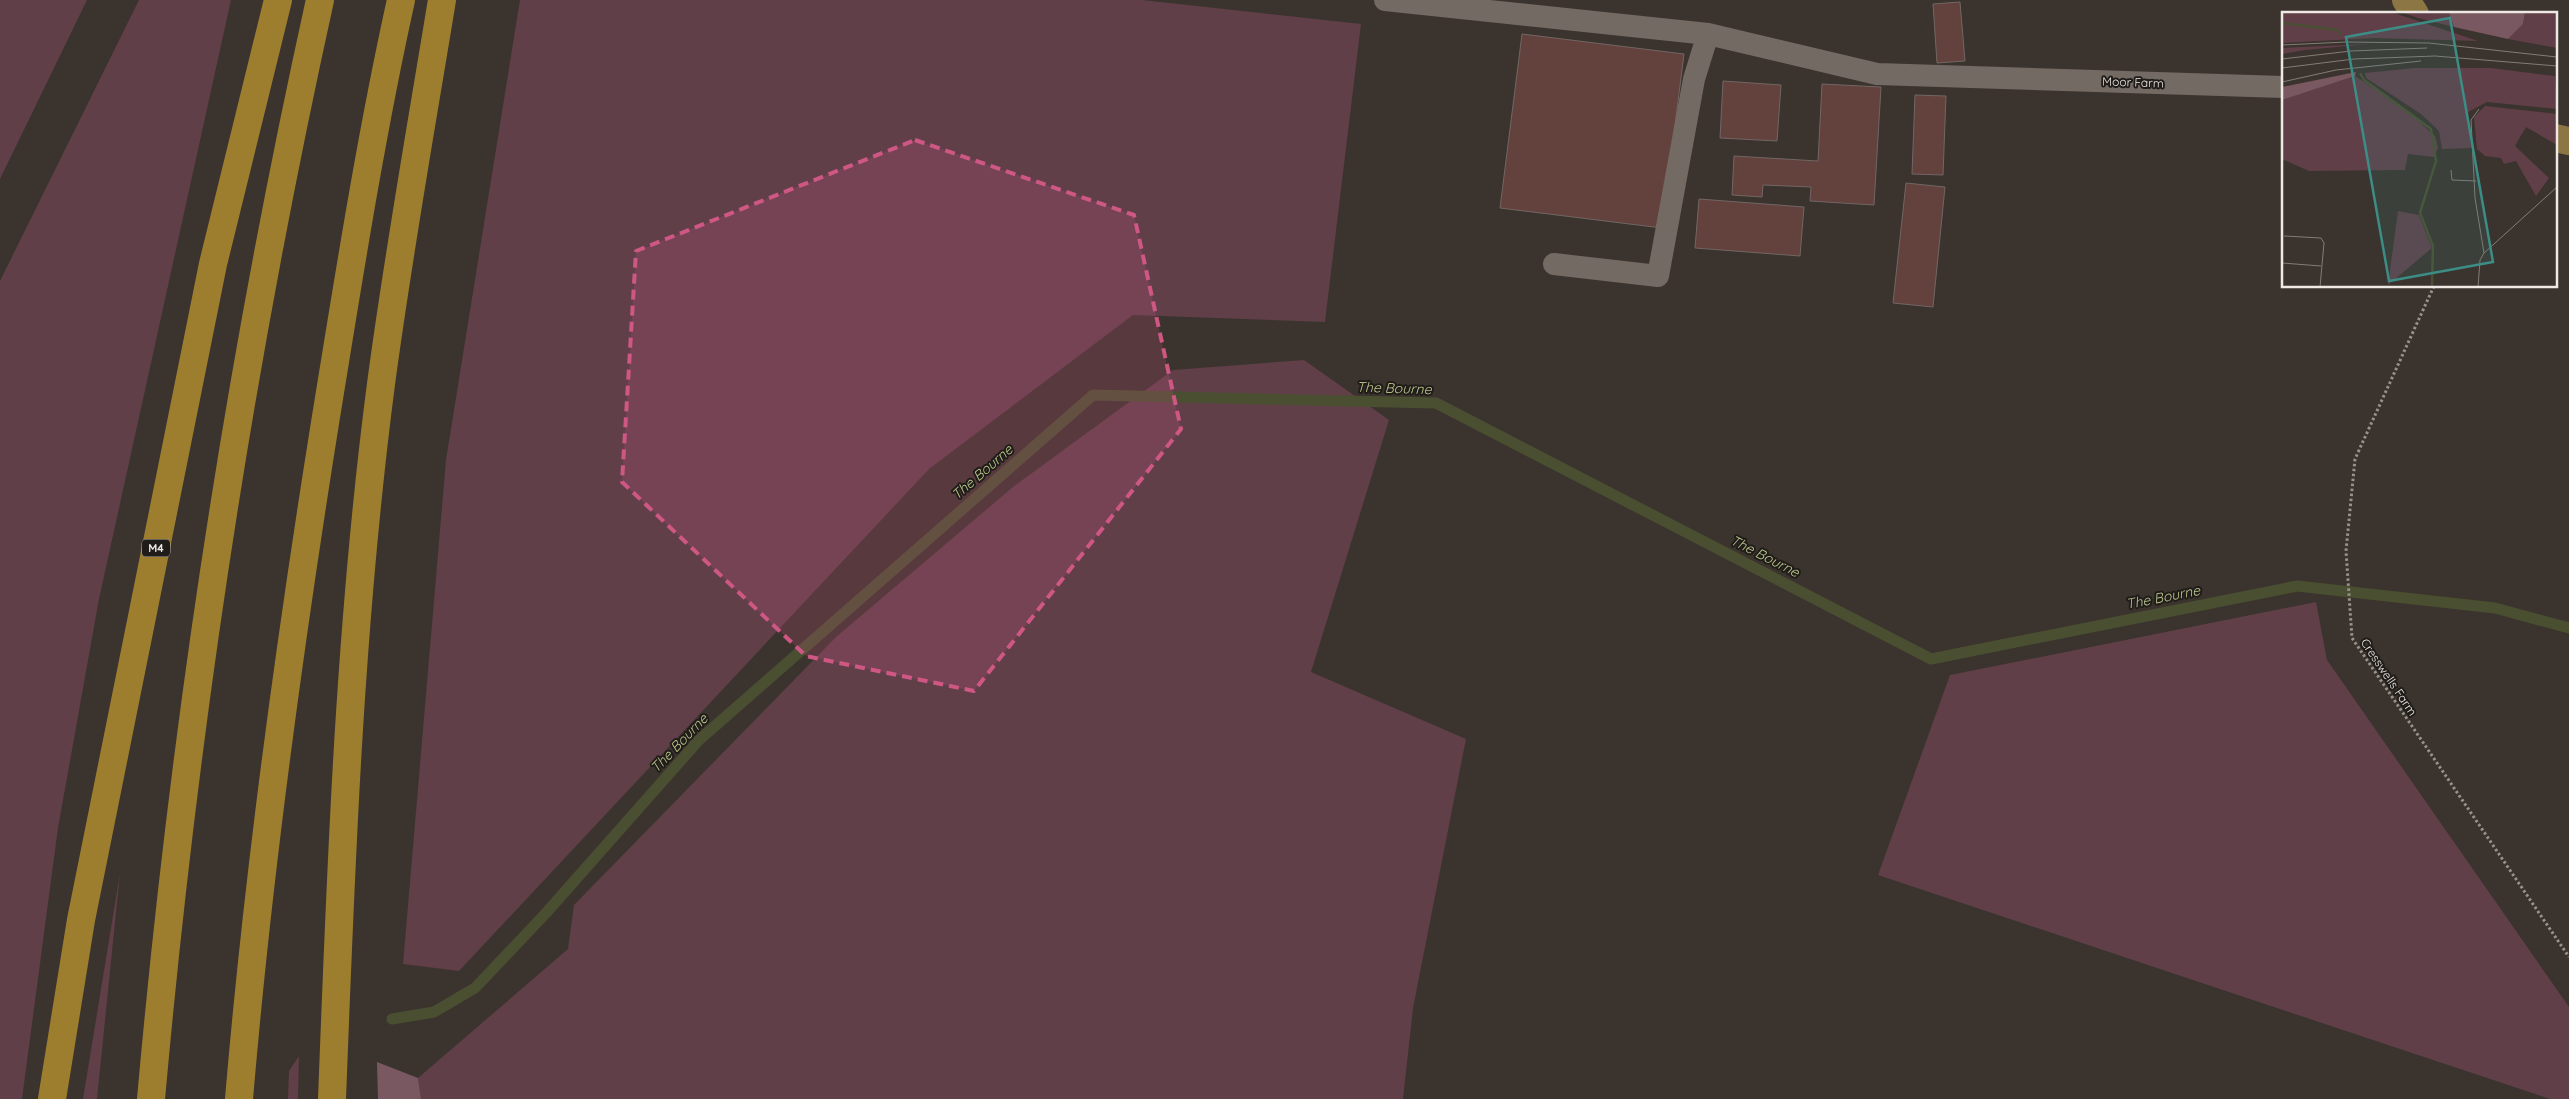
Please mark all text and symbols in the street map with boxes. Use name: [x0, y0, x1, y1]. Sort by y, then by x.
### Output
inset map: [2282, 12, 2556, 288]
street label: Moor Farm: [2102, 73, 2164, 91]
water label: The Bourne: [1356, 378, 1433, 398]
water label: The Bourne: [948, 440, 1017, 503]
water label: The Bourne: [1727, 531, 1803, 582]
road number: M4: [142, 540, 170, 556]
water label: The Bourne: [2124, 581, 2203, 613]
street label: Cresswells Farm: [2358, 636, 2420, 718]
water label: The Bourne: [646, 709, 712, 776]

